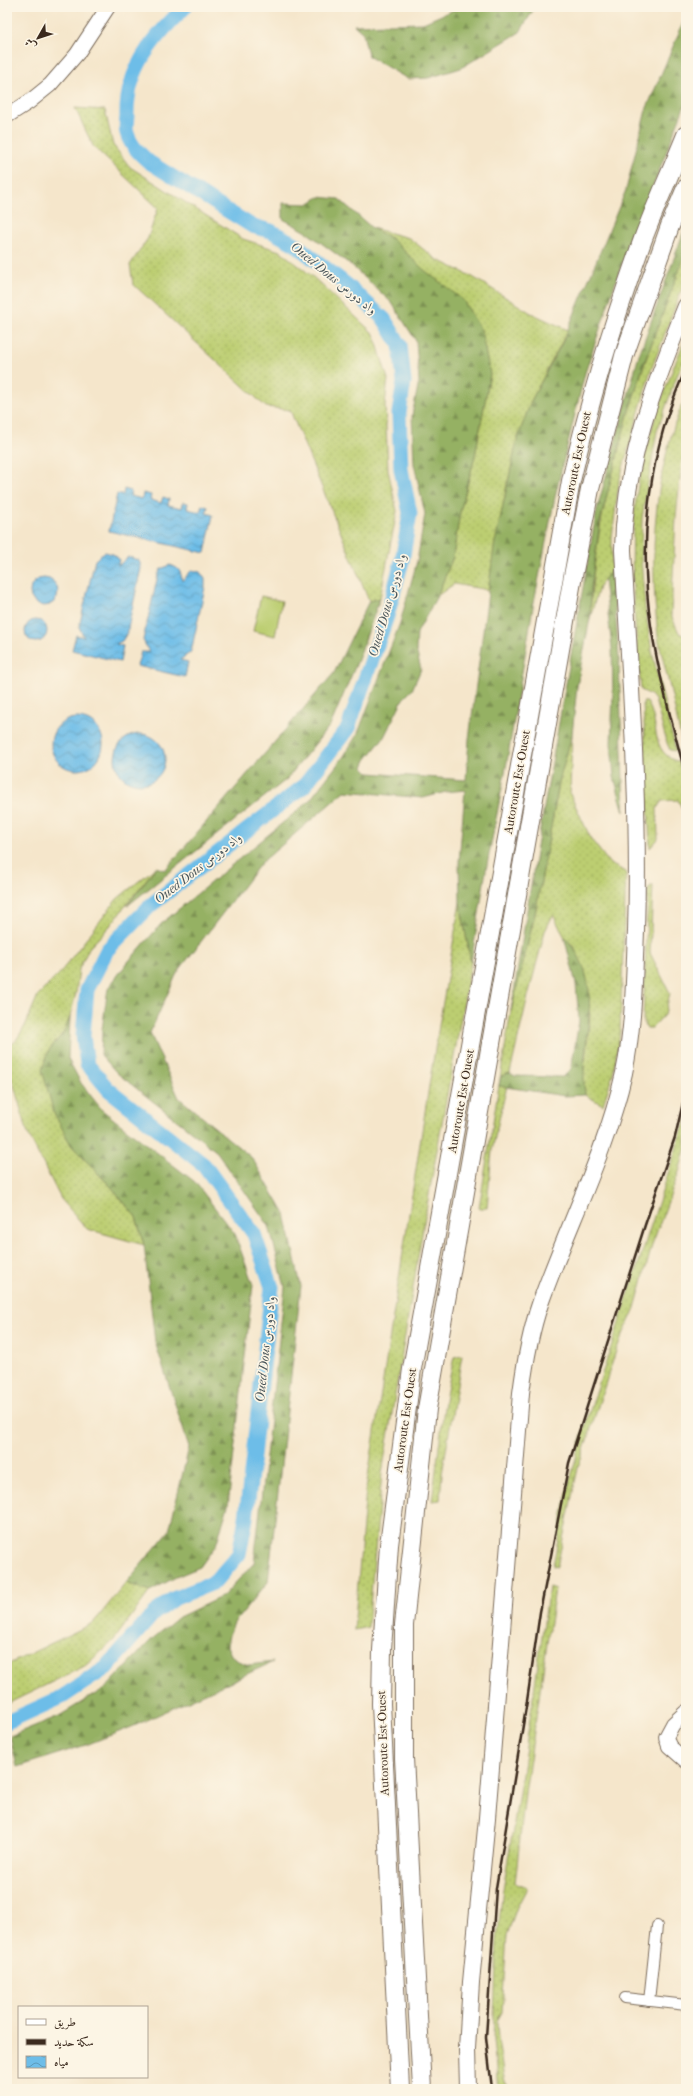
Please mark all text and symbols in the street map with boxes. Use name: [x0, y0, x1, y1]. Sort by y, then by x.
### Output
north arrow: [18, 18, 58, 58]
text: ش: [22, 36, 39, 52]
water label: Oued Dous واد دورس: [287, 239, 380, 318]
street label: Autoroute Est-Ouest: [558, 409, 594, 517]
water label: Oued Dous واد دورس: [365, 552, 410, 659]
street label: Autoroute Est-Ouest: [501, 728, 533, 836]
water label: Oued Dous واد دورس: [151, 829, 245, 907]
street label: Autoroute Est-Ouest: [445, 1047, 477, 1155]
water label: Oued Dous واد دورس: [252, 1295, 279, 1403]
street label: Autoroute Est-Ouest: [391, 1366, 419, 1474]
street label: Autoroute Est-Ouest: [374, 1689, 392, 1797]
legend: [18, 2006, 148, 2078]
text: طريق: [54, 2015, 76, 2030]
text: سكة حديد: [54, 2035, 94, 2049]
text: مياه: [54, 2055, 69, 2069]

